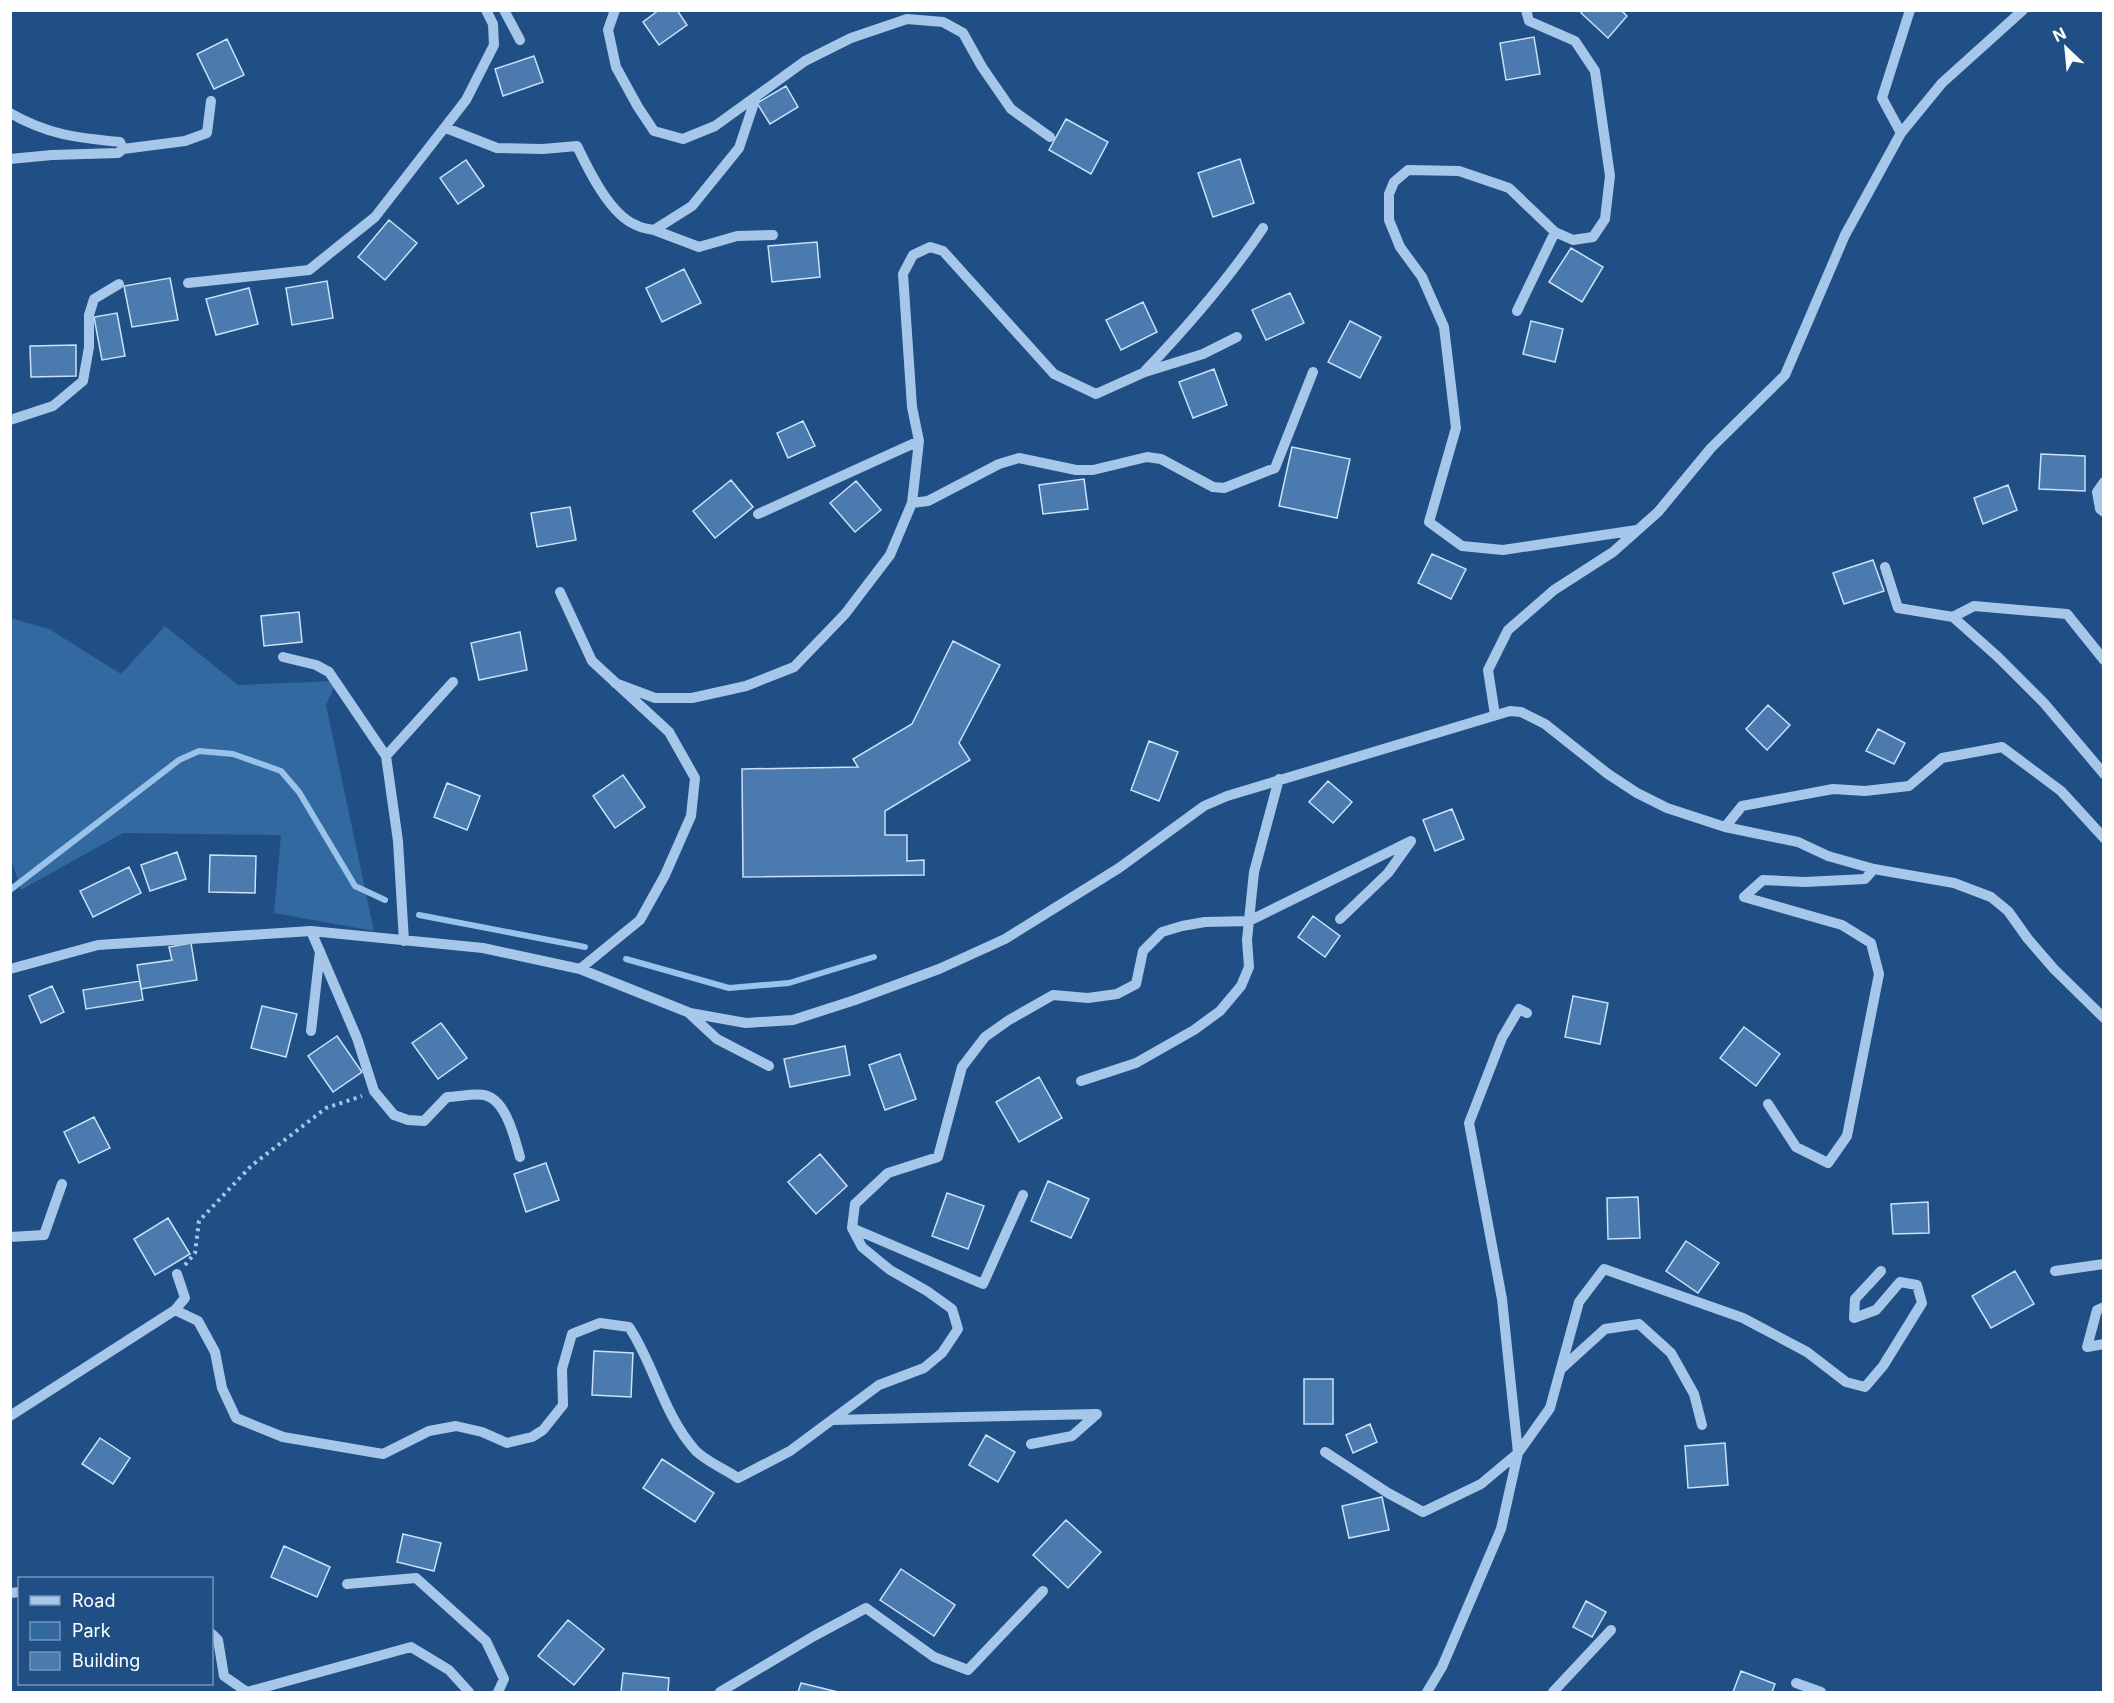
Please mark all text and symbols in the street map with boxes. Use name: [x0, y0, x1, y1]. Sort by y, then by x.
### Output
north arrow: [2036, 18, 2096, 78]
text: N: [2050, 23, 2069, 46]
legend: [18, 1577, 213, 1685]
text: Road: [72, 1590, 115, 1611]
text: Park: [72, 1620, 111, 1641]
text: Building: [72, 1650, 140, 1671]

